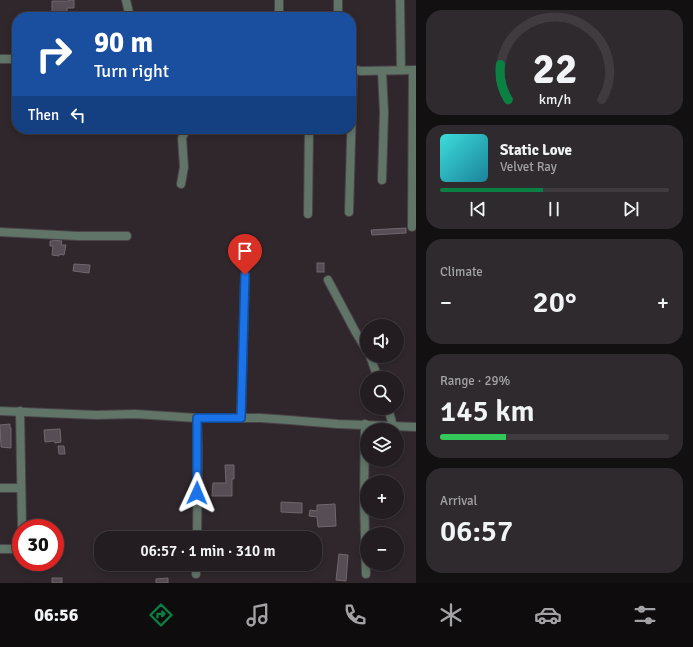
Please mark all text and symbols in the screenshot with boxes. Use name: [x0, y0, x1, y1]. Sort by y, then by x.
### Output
text: 90 m: [94, 26, 153, 60]
icon: right: [28, 28, 80, 80]
text: 22: [532, 44, 577, 95]
text: Turn right: [94, 60, 169, 82]
text: km/h: [538, 91, 571, 108]
icon: left: [67, 104, 89, 126]
text: Then: [28, 106, 59, 124]
text: Static Love: [500, 141, 572, 159]
text: Velvet Ray: [500, 159, 557, 175]
icon: previous: [467, 198, 489, 220]
icon: pause: [543, 198, 565, 220]
icon: next: [620, 198, 642, 220]
pin: [228, 234, 262, 275]
icon: arrive: [234, 240, 256, 262]
text: Climate: [440, 264, 483, 280]
text: 20°: [533, 284, 576, 321]
text: −: [440, 289, 452, 316]
text: +: [657, 289, 669, 316]
map controls: [360, 319, 404, 571]
button: sound: [360, 319, 404, 363]
button: search: [360, 371, 404, 415]
text: Range · 29%: [440, 373, 510, 389]
text: 145 km: [440, 393, 535, 430]
button: layers: [360, 423, 404, 467]
position arrow: [176, 472, 218, 514]
button: +: [360, 475, 404, 519]
text: Arrival: [440, 493, 477, 509]
text: 06:57: [440, 513, 513, 550]
speed limit sign: 30: [12, 519, 64, 571]
button: −: [360, 527, 404, 571]
text: 06:57 · 1 min · 310 m: [141, 542, 275, 560]
icon: directions: [147, 601, 175, 629]
icon: music: [244, 601, 272, 629]
icon: phone: [341, 601, 369, 629]
icon: climate: [437, 601, 465, 629]
icon: car: [534, 601, 562, 629]
icon: filters: [631, 601, 659, 629]
text: 06:56: [34, 604, 79, 626]

